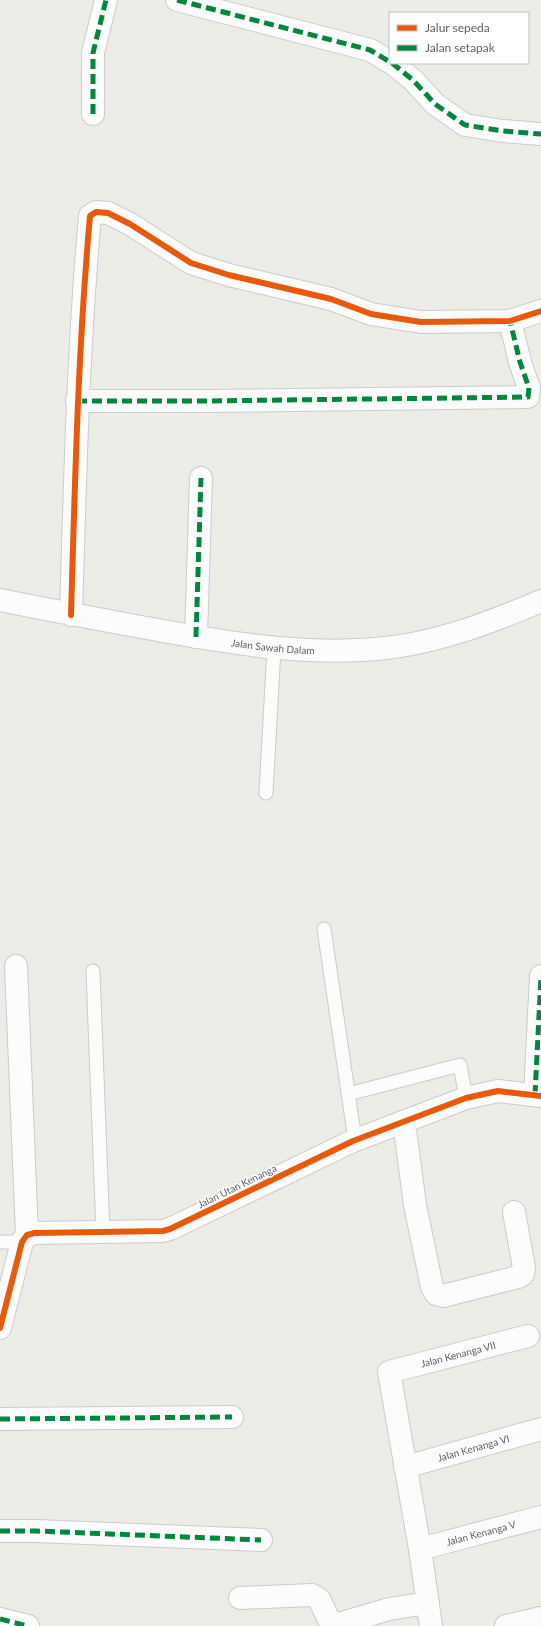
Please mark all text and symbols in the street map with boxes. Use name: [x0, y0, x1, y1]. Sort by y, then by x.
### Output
legend: [389, 12, 529, 64]
text: Jalur sepeda: [425, 20, 490, 35]
text: Jalan setapak: [425, 40, 496, 55]
street label: Jalan Sawah Dalam: [230, 636, 315, 656]
street label: Jalan Utan Kenanga: [196, 1162, 278, 1210]
street label: Jalan Kenanga VII: [419, 1339, 497, 1370]
street label: Jalan Kenanga VI: [436, 1432, 511, 1464]
street label: Jalan Kenanga V: [445, 1518, 517, 1548]

